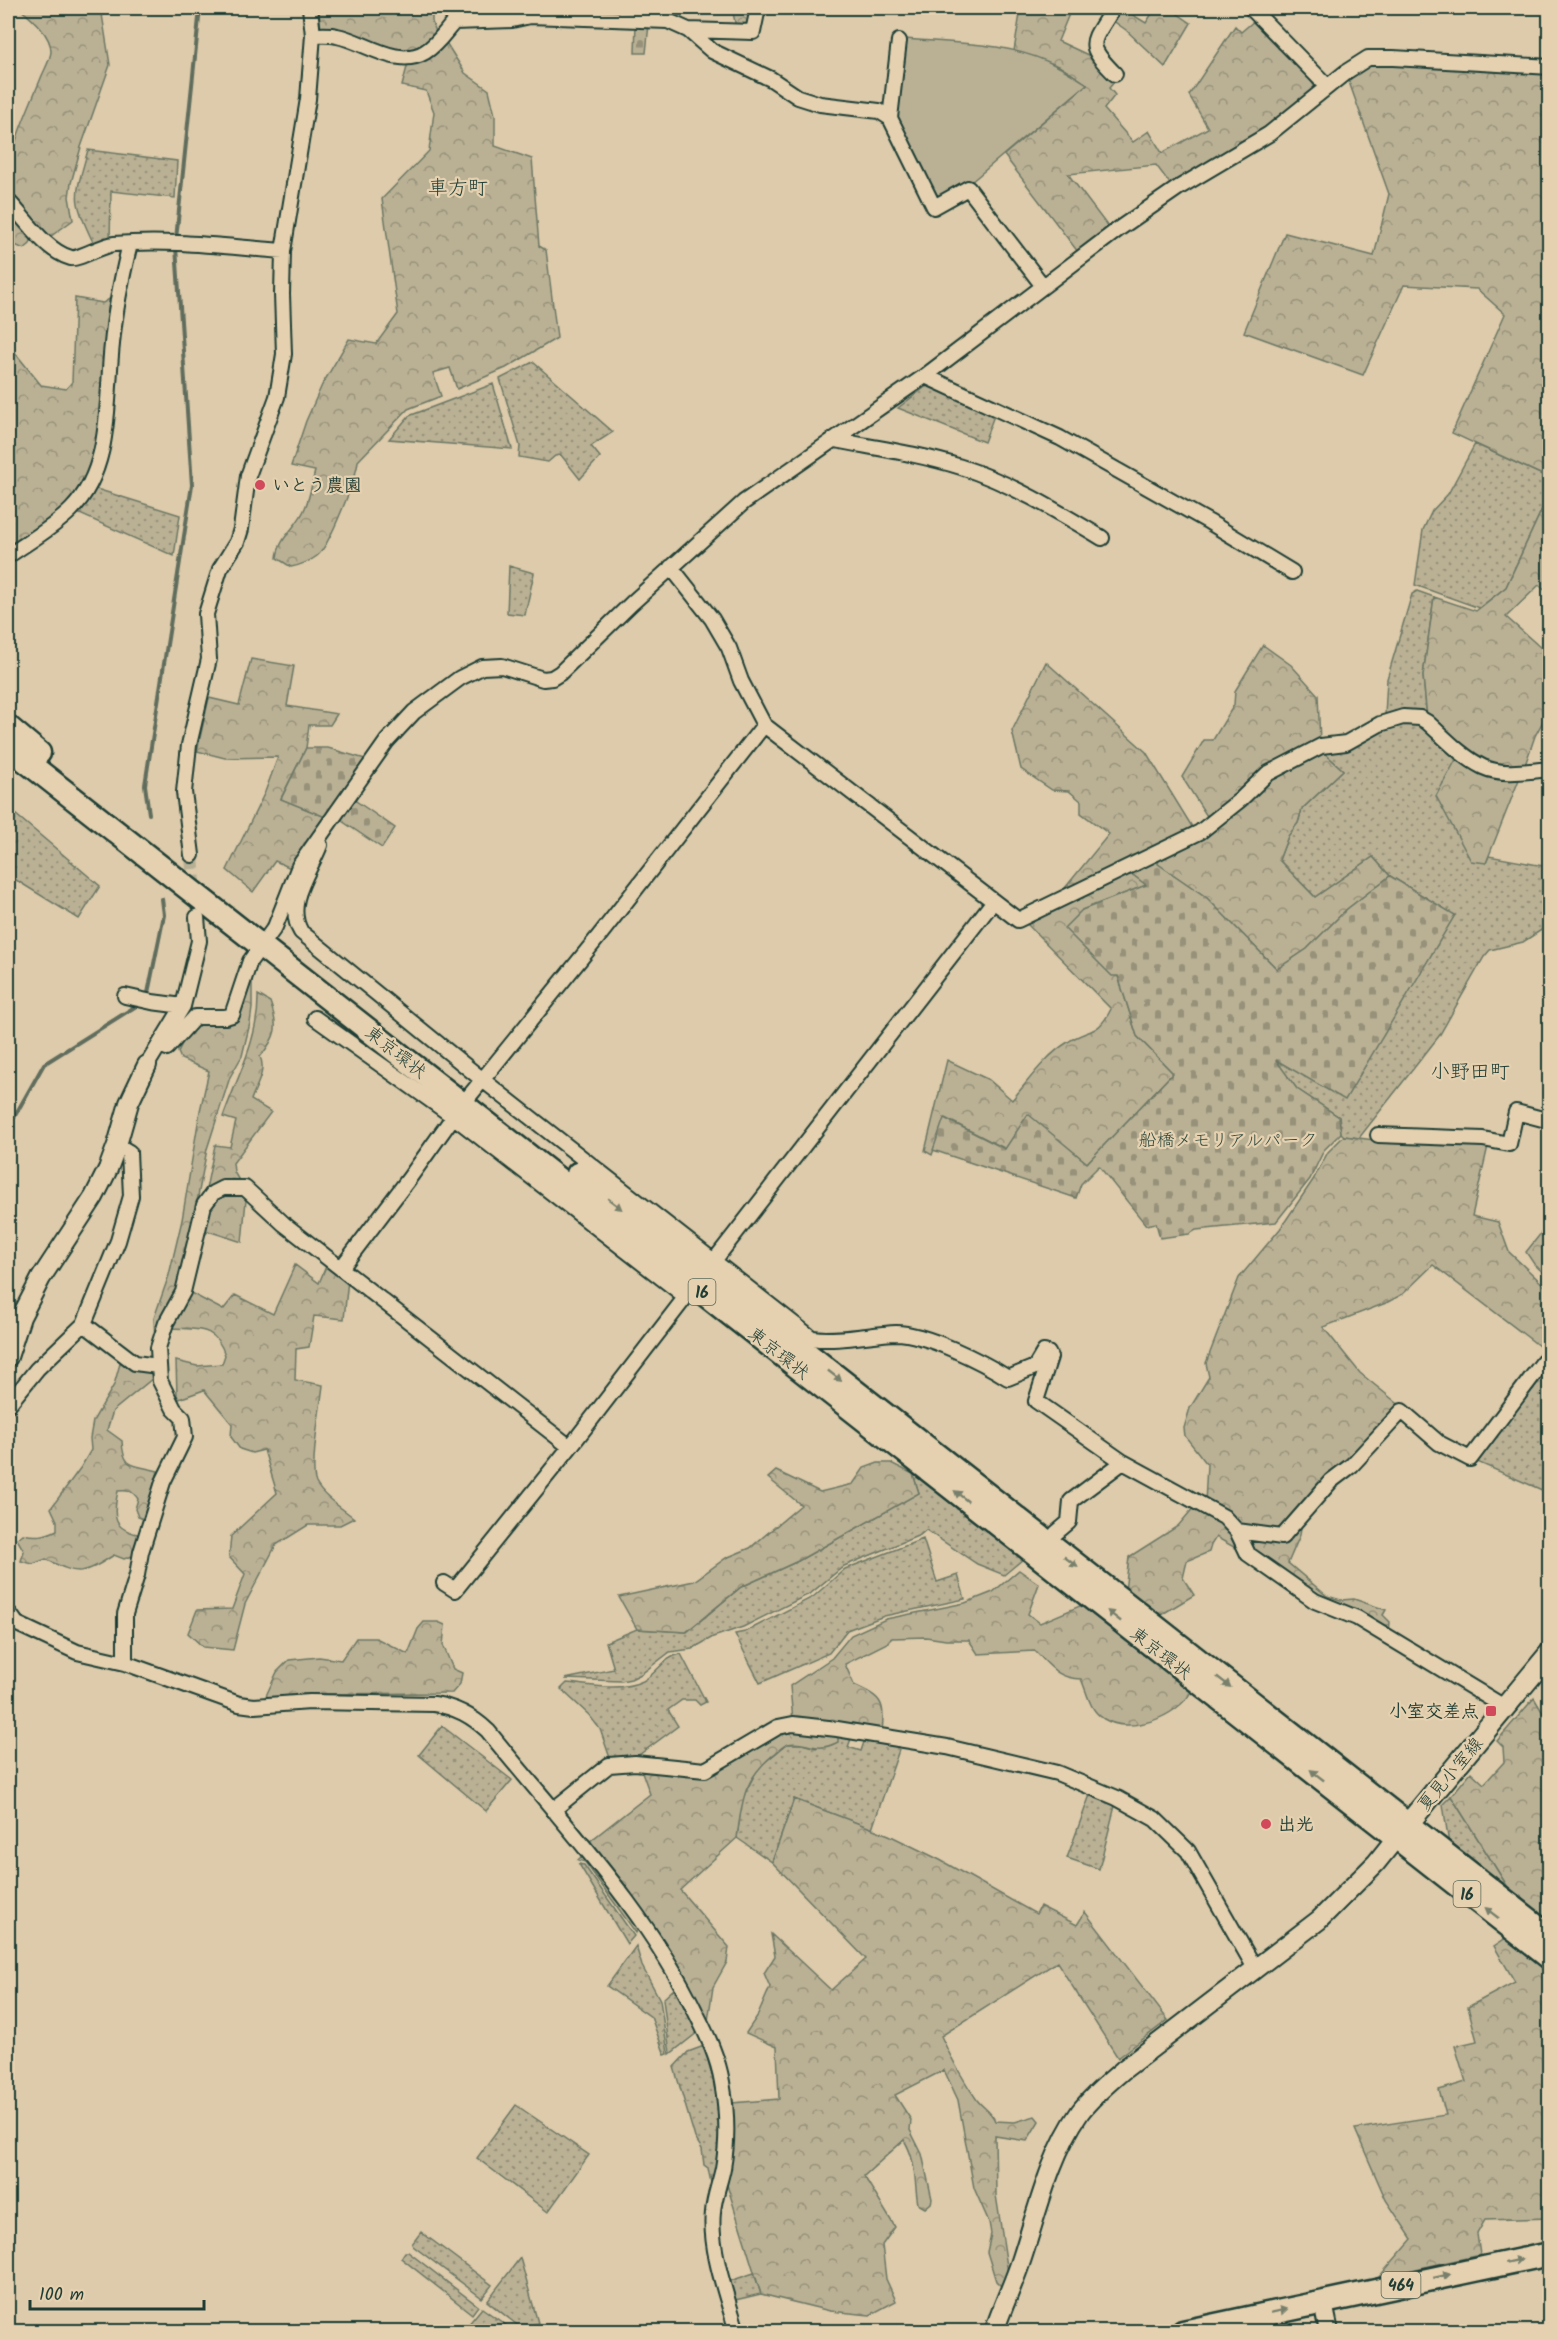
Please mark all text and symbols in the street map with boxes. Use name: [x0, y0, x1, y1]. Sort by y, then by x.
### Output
district label: 車方町: [428, 173, 488, 205]
place label: いとう農園: [272, 472, 362, 501]
marker: いとう農園: [253, 478, 267, 492]
street label: 東京環状: [358, 1020, 432, 1087]
district label: 小野田町: [1430, 1057, 1510, 1089]
park label: 船橋メモリアルパーク: [1139, 1127, 1317, 1156]
one-way arrow: [607, 1198, 623, 1210]
road number: 16: [688, 1279, 716, 1305]
street label: 東京環状: [741, 1321, 815, 1388]
one-way arrow: [827, 1370, 843, 1383]
one-way arrow: [953, 1489, 969, 1502]
one-way arrow: [1063, 1555, 1079, 1568]
one-way arrow: [1106, 1610, 1122, 1623]
street label: 東京環状: [1123, 1621, 1197, 1688]
one-way arrow: [1216, 1676, 1232, 1689]
place label: 小室交差点: [1389, 1698, 1479, 1727]
marker: 小室交差点: [1484, 1704, 1498, 1718]
street label: 夏見小室線: [1411, 1731, 1491, 1819]
one-way arrow: [1309, 1769, 1325, 1782]
place label: 出光: [1278, 1811, 1314, 1840]
marker: 出光: [1259, 1817, 1273, 1831]
road number: 16: [1454, 1881, 1480, 1907]
one-way arrow: [1485, 1908, 1500, 1920]
one-way arrow: [1505, 2256, 1524, 2265]
one-way arrow: [1433, 2271, 1452, 2280]
road number: 464: [1382, 2272, 1420, 2298]
scale bar: [30, 2273, 204, 2311]
text: 100 m: [39, 2281, 84, 2310]
one-way arrow: [1269, 2306, 1288, 2315]

